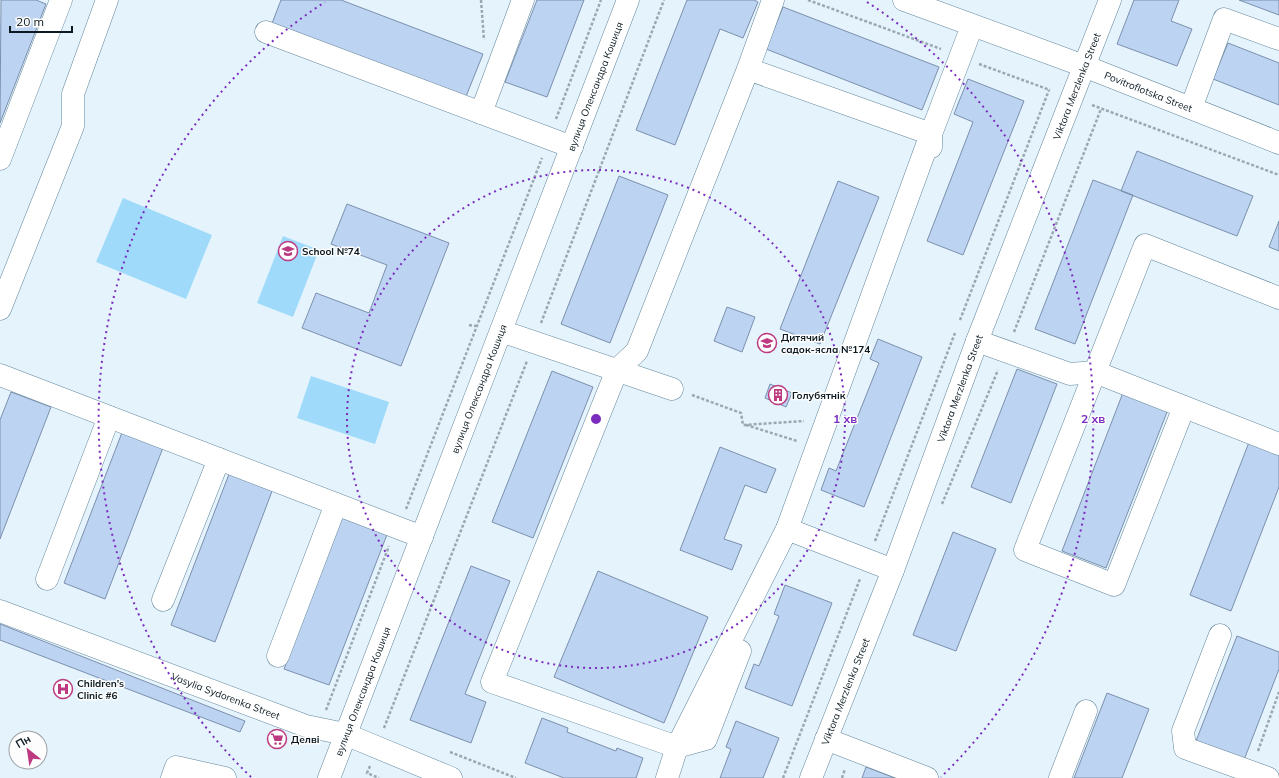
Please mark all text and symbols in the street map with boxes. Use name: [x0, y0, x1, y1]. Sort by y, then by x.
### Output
scale bar: [10, 8, 72, 34]
text: 20 m: [16, 14, 44, 29]
street label: вулиця Олександра Кошиця: [565, 20, 626, 153]
street label: Viktora Merzlenka Street: [1050, 31, 1104, 142]
street label: Povitroflotska Street: [1102, 69, 1195, 115]
school or university icon: School №74: [277, 240, 299, 262]
place label: School №74: [302, 245, 360, 258]
street label: вулиця Олександра Кошиця: [448, 322, 510, 455]
place label: Дитячий садок-ясла №174: [781, 331, 870, 356]
school or university icon: Дитячий садок-ясла №174: [756, 332, 778, 354]
street label: Viktora Merzlenka Street: [934, 332, 986, 444]
building icon: Голубятнік: [767, 384, 789, 406]
place label: Голубятнік: [792, 389, 846, 402]
text: 1 хв: [833, 411, 857, 426]
text: 2 хв: [1081, 411, 1105, 426]
centre of rings: [589, 412, 603, 426]
street label: вулиця Олександра Кошиця: [332, 625, 394, 758]
street label: Viktora Merzlenka Street: [819, 636, 873, 747]
street label: Vasylia Sydorenka Street: [169, 670, 282, 723]
place label: Children's Clinic #6: [77, 677, 124, 702]
hospital icon: Children's Clinic #6: [52, 678, 74, 700]
supermarket icon: Делві: [266, 728, 288, 750]
north arrow: [8, 730, 48, 770]
text: Пн: [13, 731, 33, 751]
place label: Делві: [291, 733, 320, 746]

